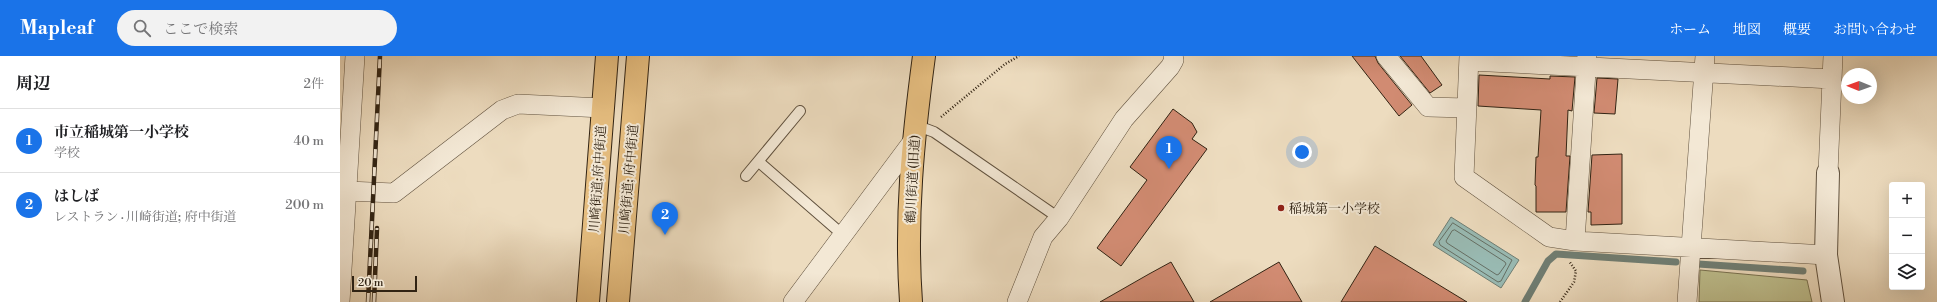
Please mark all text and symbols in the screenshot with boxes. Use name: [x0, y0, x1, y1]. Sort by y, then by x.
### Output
search box: [117, 10, 397, 46]
text: Mapleaf: [20, 16, 93, 40]
icon: search: [131, 17, 153, 39]
text: ここで検索: [163, 20, 238, 39]
text: ホーム: [1669, 21, 1711, 39]
text: 地図: [1733, 21, 1761, 39]
text: 概要: [1783, 21, 1811, 39]
text: お問い合わせ: [1833, 21, 1917, 39]
north arrow: [1841, 68, 1877, 104]
text: 周辺: [16, 73, 50, 95]
text: 2件: [304, 76, 324, 92]
text: 市立稲城第一小学校: [54, 123, 189, 142]
street label: 川崎街道; 府中街道: [616, 123, 642, 235]
street label: 川崎街道;府中街道: [586, 125, 610, 233]
text: 1: [26, 133, 32, 149]
text: 40 m: [294, 133, 324, 149]
street label: 鶴川街道 (旧道): [903, 134, 923, 224]
pin: 1: [1156, 136, 1182, 169]
your location: [1292, 142, 1312, 162]
text: 学校: [54, 145, 80, 161]
map controls: [1889, 182, 1925, 290]
button: +: [1889, 182, 1925, 218]
text: はしば: [54, 187, 99, 206]
text: 2: [25, 197, 33, 213]
text: 200 m: [285, 197, 324, 213]
place label: 稲城第一小学校: [1289, 201, 1380, 217]
pin: 2: [652, 202, 678, 235]
marker: 稲城第一小学校: [1276, 203, 1286, 213]
text: レストラン · 川崎街道; 府中街道: [54, 209, 236, 225]
button: −: [1889, 218, 1925, 254]
button: layers: [1889, 254, 1925, 290]
scale bar: [352, 274, 417, 293]
text: 20 m: [358, 276, 383, 290]

